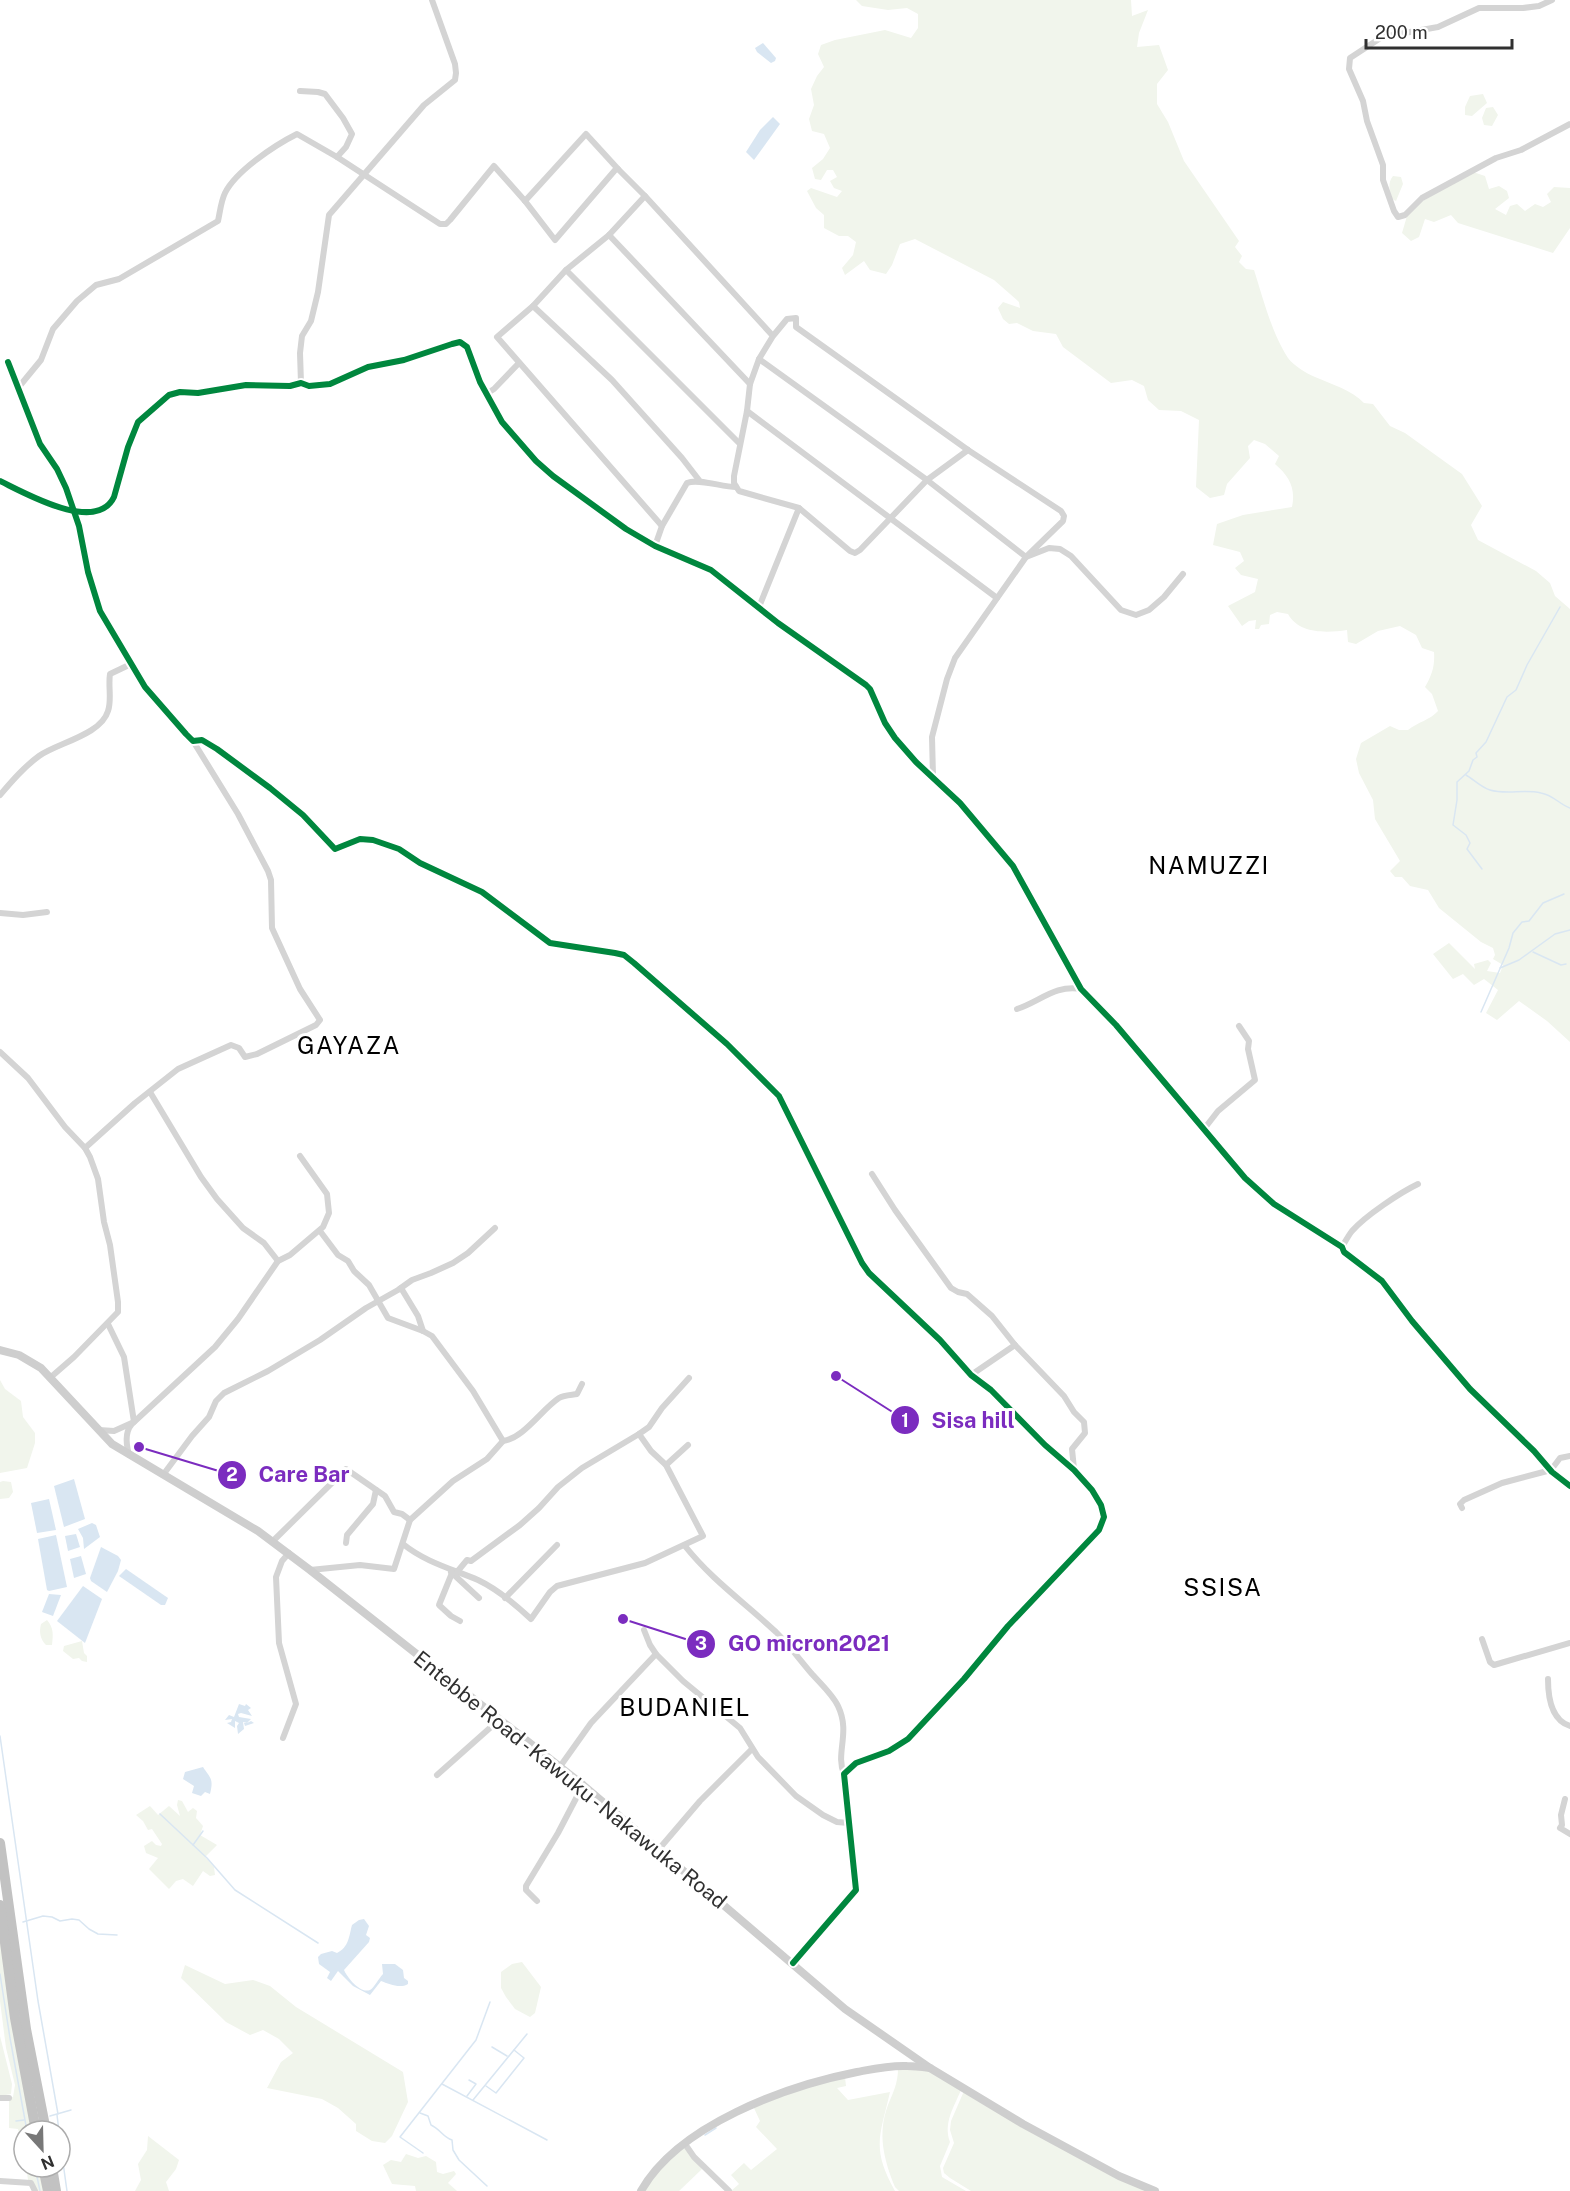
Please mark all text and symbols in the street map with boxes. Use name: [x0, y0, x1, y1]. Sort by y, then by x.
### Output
scale bar: [1366, 12, 1512, 50]
text: 200 m: [1375, 22, 1428, 43]
district label: NAMUZZI: [1148, 851, 1270, 879]
district label: GAYAZA: [297, 1031, 401, 1059]
callout: Sisa hill: [890, 1400, 1027, 1440]
text: Sisa hill: [931, 1407, 1015, 1433]
text: 1: [901, 1410, 909, 1431]
callout: Care Bar: [217, 1455, 362, 1495]
text: Care Bar: [258, 1461, 350, 1487]
text: 2: [226, 1464, 238, 1485]
district label: SSISA: [1183, 1573, 1263, 1601]
callout: GO micron2021: [686, 1624, 902, 1664]
text: GO micron2021: [728, 1630, 890, 1656]
text: 3: [695, 1633, 707, 1654]
street label: Entebbe Road - Kawuku - Nakawuka Road: [409, 1646, 732, 1914]
district label: BUDANIEL: [619, 1693, 751, 1721]
north arrow: [12, 2119, 72, 2179]
text: N: [38, 2151, 57, 2174]

